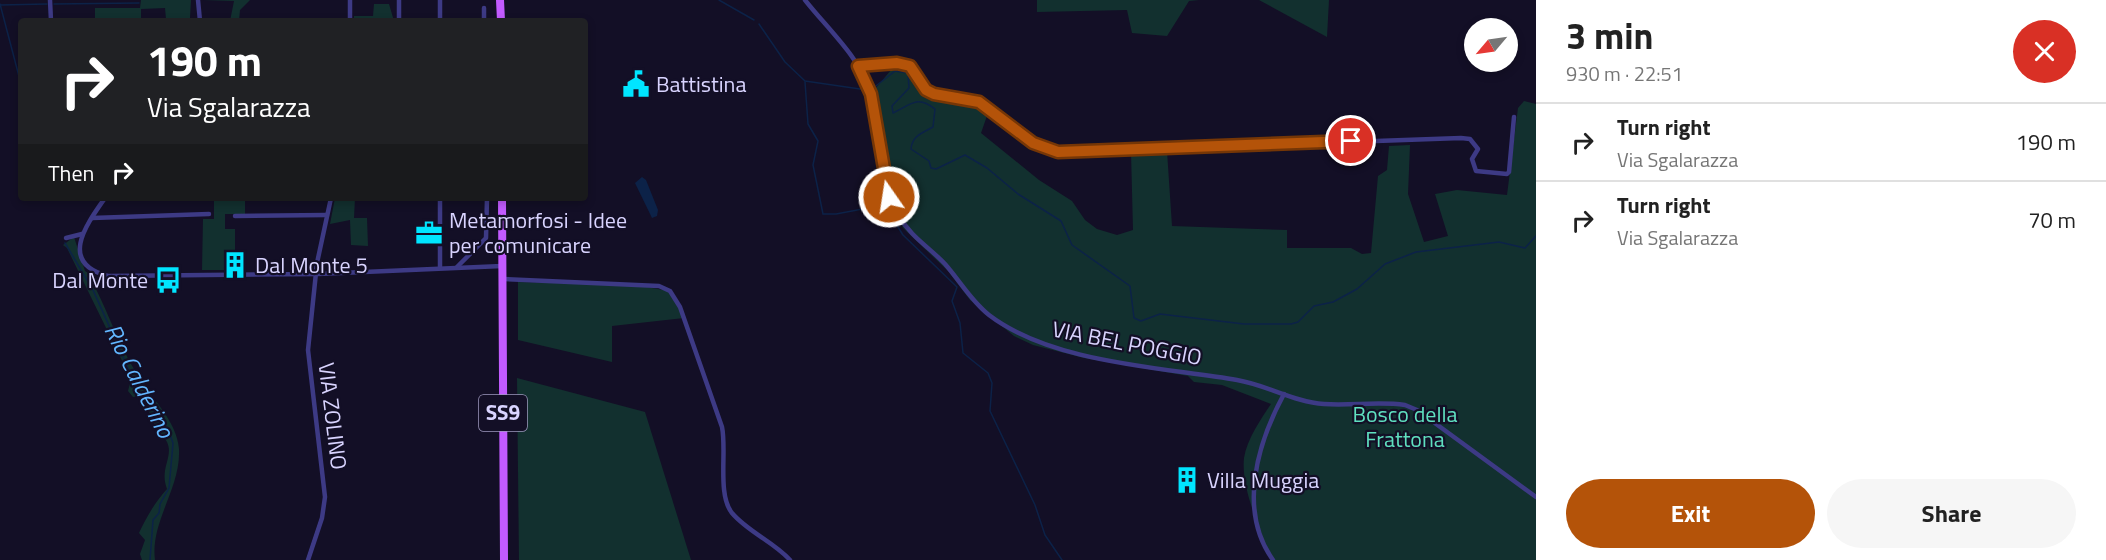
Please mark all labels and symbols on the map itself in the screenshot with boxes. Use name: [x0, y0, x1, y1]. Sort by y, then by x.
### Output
north arrow: [1464, 18, 1518, 72]
place label: Battistina: [656, 67, 746, 101]
public building icon: Battistina: [621, 69, 651, 99]
pin: [1325, 115, 1376, 166]
position arrow: [857, 165, 921, 229]
place label: Metamorfosi - Idee per comunicare: [449, 203, 627, 262]
office icon: Metamorfosi - Idee per comunicare: [414, 218, 444, 248]
place label: Dal Monte 5: [255, 248, 368, 282]
building icon: Dal Monte 5: [220, 250, 250, 280]
place label: Dal Monte: [52, 263, 148, 297]
bus stop icon: Dal Monte: [153, 265, 183, 295]
street label: VIA BEL POGGIO: [1049, 312, 1205, 374]
water label: Rio Calderino: [96, 317, 185, 445]
street label: VIA ZOLINO: [310, 360, 356, 472]
road number: SS9: [479, 395, 527, 431]
park label: Bosco della Frattona: [1352, 397, 1458, 456]
place label: Villa Muggia: [1207, 463, 1319, 497]
building icon: Villa Muggia: [1172, 465, 1202, 495]

